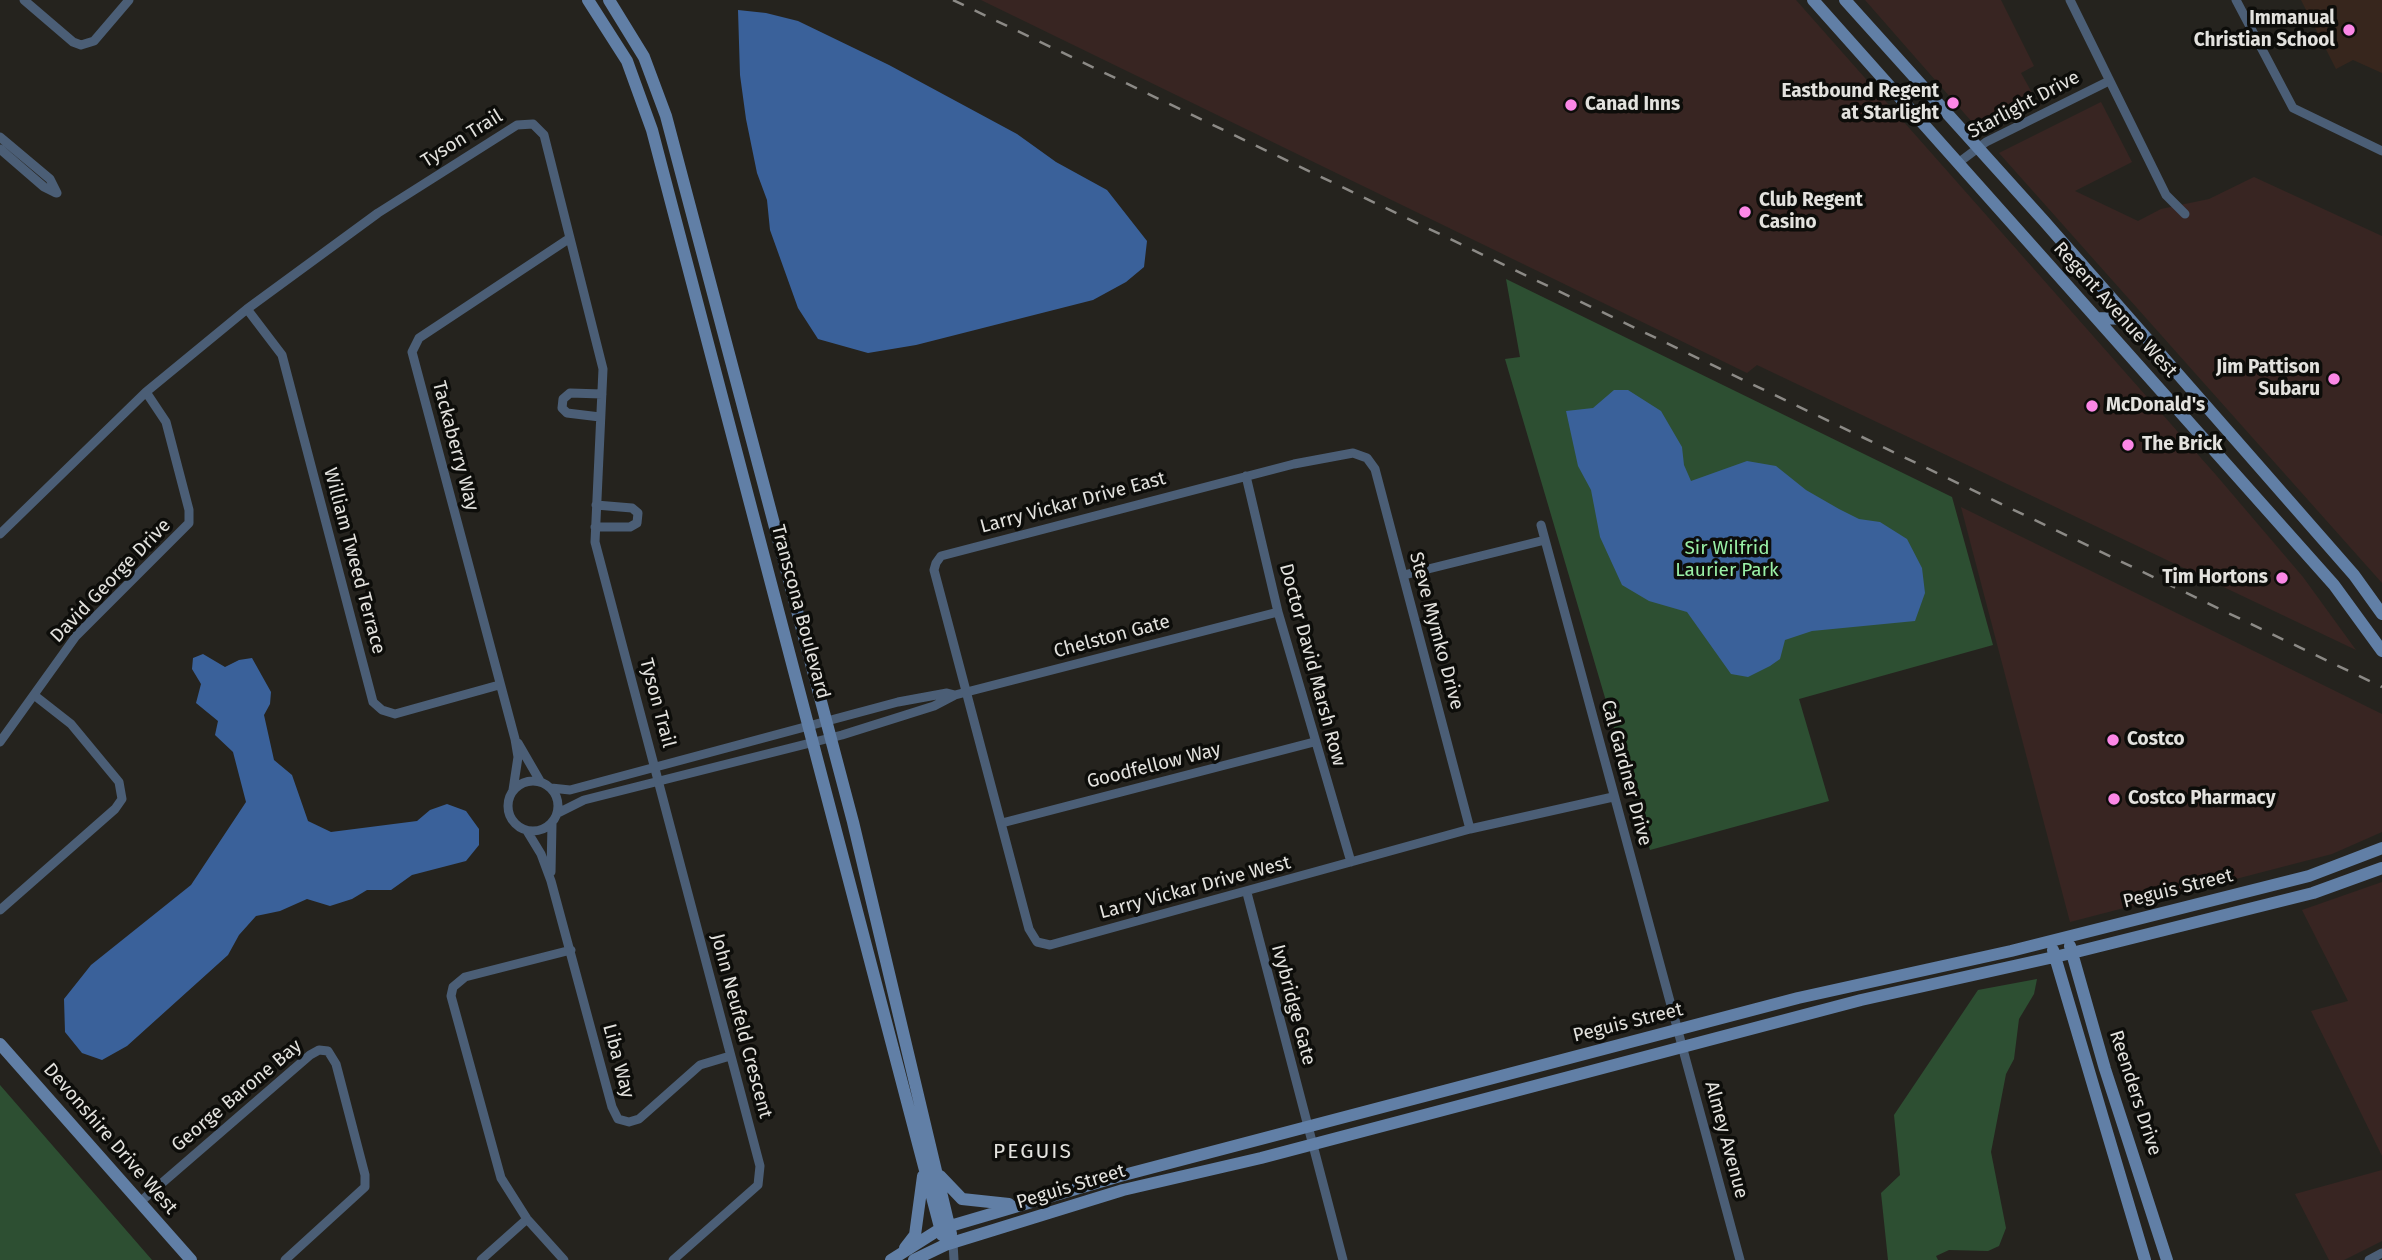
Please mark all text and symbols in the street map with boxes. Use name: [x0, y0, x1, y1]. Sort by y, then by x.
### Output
place label: Immanual Christian School: [2194, 8, 2335, 52]
marker: Immanual Christian School: [2341, 22, 2357, 38]
street label: Starlight Drive: [1964, 66, 2084, 144]
place label: Eastbound Regent at Starlight: [1782, 81, 1939, 125]
place label: Canad Inns: [1585, 94, 1680, 116]
marker: Eastbound Regent at Starlight: [1945, 95, 1961, 111]
marker: Canad Inns: [1563, 97, 1579, 113]
street label: Tyson Trail: [417, 105, 507, 173]
place label: Club Regent Casino: [1759, 190, 1863, 234]
marker: Club Regent Casino: [1737, 204, 1753, 220]
street label: Regent Avenue West: [2048, 238, 2182, 382]
place label: Jim Pattison Subaru: [2216, 357, 2320, 401]
marker: Jim Pattison Subaru: [2326, 371, 2342, 387]
street label: Tackaberry Way: [427, 379, 483, 513]
place label: McDonald's: [2106, 395, 2205, 417]
marker: McDonald's: [2084, 398, 2100, 414]
place label: The Brick: [2142, 434, 2223, 456]
marker: The Brick: [2120, 437, 2136, 453]
street label: William Tweed Terrace: [318, 465, 390, 657]
street label: Larry Vickar Drive East: [978, 467, 1168, 539]
street label: David George Drive: [46, 514, 176, 648]
street label: Transcona Boulevard: [766, 522, 834, 702]
park label: Sir Wilfrid Laurier Park: [1675, 538, 1779, 582]
street label: Steve Mymko Drive: [1404, 550, 1468, 712]
street label: Doctor David Marsh Row: [1274, 561, 1350, 769]
place label: Tim Hortons: [2162, 567, 2268, 589]
marker: Tim Hortons: [2274, 570, 2290, 586]
street label: Chelston Gate: [1051, 611, 1173, 663]
street label: Tyson Trail: [634, 656, 680, 750]
street label: Cal Gardner Drive: [1596, 698, 1656, 848]
place label: Costco: [2127, 729, 2185, 751]
marker: Costco: [2105, 732, 2121, 748]
street label: Goodfellow Way: [1085, 738, 1223, 794]
place label: Costco Pharmacy: [2128, 788, 2276, 810]
marker: Costco Pharmacy: [2106, 791, 2122, 807]
street label: Larry Vickar Drive West: [1097, 851, 1293, 925]
street label: Peguis Street: [2121, 864, 2235, 914]
street label: John Neufeld Crescent: [705, 931, 777, 1121]
street label: Ivybridge Gate: [1266, 942, 1320, 1068]
street label: Peguis Street: [1571, 998, 1685, 1048]
street label: Liba Way: [597, 1021, 639, 1101]
street label: Reenders Drive: [2104, 1028, 2166, 1158]
street label: George Barone Bay: [167, 1035, 307, 1157]
street label: Devonshire Drive West: [38, 1059, 182, 1219]
street label: Almey Avenue: [1699, 1079, 1753, 1201]
district label: PEGUIS: [994, 1139, 1072, 1165]
street label: Peguis Street: [1014, 1160, 1128, 1214]

